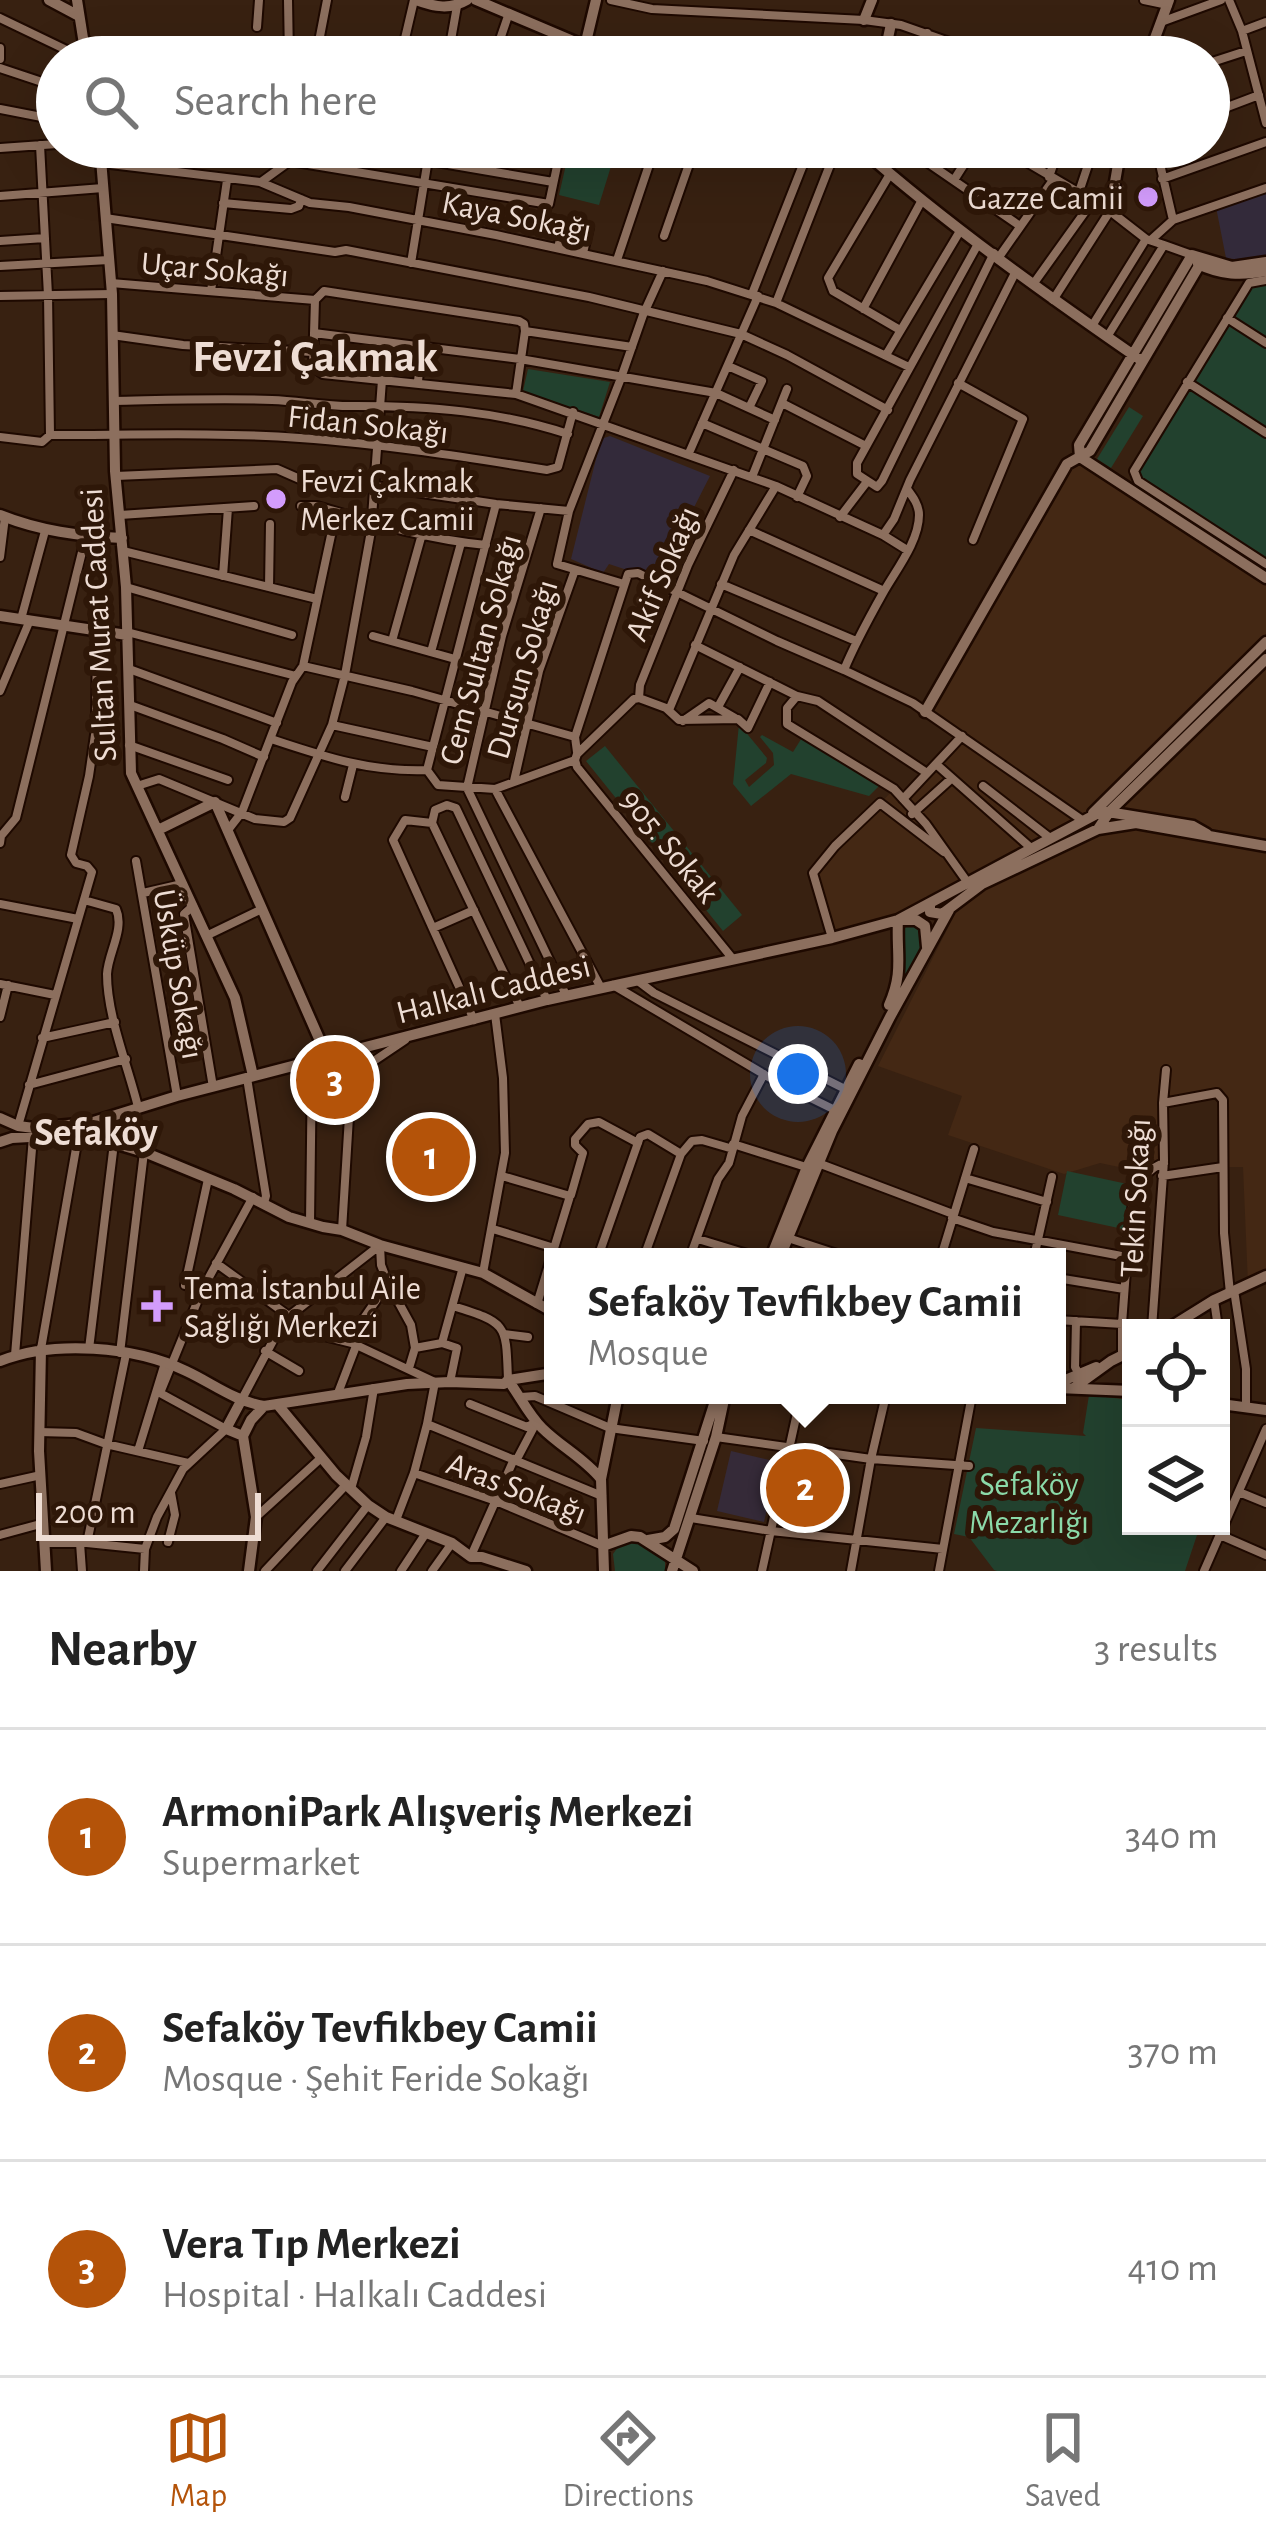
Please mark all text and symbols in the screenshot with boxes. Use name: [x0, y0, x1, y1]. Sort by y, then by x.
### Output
search box: [36, 36, 1230, 168]
icon: search: [78, 69, 144, 135]
text: Search here: [174, 79, 377, 124]
place label: Gazze Camii: [967, 183, 1124, 216]
marker: Gazze Camii: [1135, 184, 1161, 210]
street label: Kaya Sokağı: [439, 187, 594, 248]
street label: Uçar Sokağı: [140, 248, 290, 293]
district label: Fevzi Çakmak: [192, 335, 438, 380]
street label: Fidan Sokağı: [286, 401, 450, 450]
place label: Fevzi Çakmak Merkez Camii: [300, 466, 475, 537]
marker: Fevzi Çakmak Merkez Camii: [263, 486, 289, 512]
street label: Sultan Murat Caddesi: [76, 487, 123, 762]
street label: Akif Sokağı: [620, 502, 706, 646]
street label: Cem Sultan Sokağı: [435, 531, 528, 768]
street label: Dursun Sokağı: [482, 576, 565, 763]
street label: 905. Sokak: [614, 784, 725, 910]
street label: Üsküp Sokağı: [146, 886, 212, 1062]
street label: Halkalı Caddesi: [393, 950, 594, 1030]
pin: 3: [296, 1035, 374, 1125]
your location: [768, 1044, 828, 1104]
pin: 1: [392, 1112, 470, 1202]
district label: Sefaköy: [34, 1114, 158, 1153]
street label: Tekin Sokağı: [1116, 1118, 1157, 1279]
popup: [544, 1248, 1066, 1404]
place label: Tema İstanbul Aile Sağlığı Merkezi: [184, 1270, 421, 1344]
text: Sefaköy Tevfikbey Camii: [587, 1280, 1023, 1325]
marker: Tema İstanbul Aile Sağlığı Merkezi: [141, 1290, 173, 1322]
map controls: [1122, 1319, 1230, 1535]
button: locate: [1122, 1319, 1230, 1427]
text: Mosque: [587, 1334, 708, 1373]
button: layers: [1122, 1427, 1230, 1535]
pin: 2: [766, 1443, 844, 1533]
street label: Aras Sokağı: [442, 1448, 591, 1531]
park label: Sefaköy Mezarlığı: [969, 1469, 1089, 1540]
scale bar: [36, 1487, 261, 1540]
text: 200 m: [54, 1497, 136, 1530]
text: Nearby: [48, 1624, 197, 1675]
text: 3 results: [1094, 1630, 1218, 1669]
text: ArmoniPark Alışveriş Merkezi: [162, 1790, 694, 1835]
text: 1: [80, 1817, 94, 1856]
text: 340 m: [1125, 1817, 1218, 1856]
text: Supermarket: [162, 1844, 360, 1883]
text: Sefaköy Tevfikbey Camii: [162, 2006, 598, 2051]
text: 2: [78, 2033, 96, 2072]
text: 370 m: [1127, 2033, 1218, 2072]
text: Mosque · Şehit Feride Sokağı: [162, 2060, 590, 2099]
text: Vera Tıp Merkezi: [162, 2222, 461, 2267]
text: 3: [79, 2249, 95, 2288]
text: 410 m: [1128, 2249, 1218, 2288]
text: Hospital · Halkalı Caddesi: [162, 2276, 547, 2315]
tab: Map: [165, 2405, 231, 2517]
tab: Directions: [562, 2405, 694, 2517]
tab: Saved: [1025, 2405, 1100, 2517]

